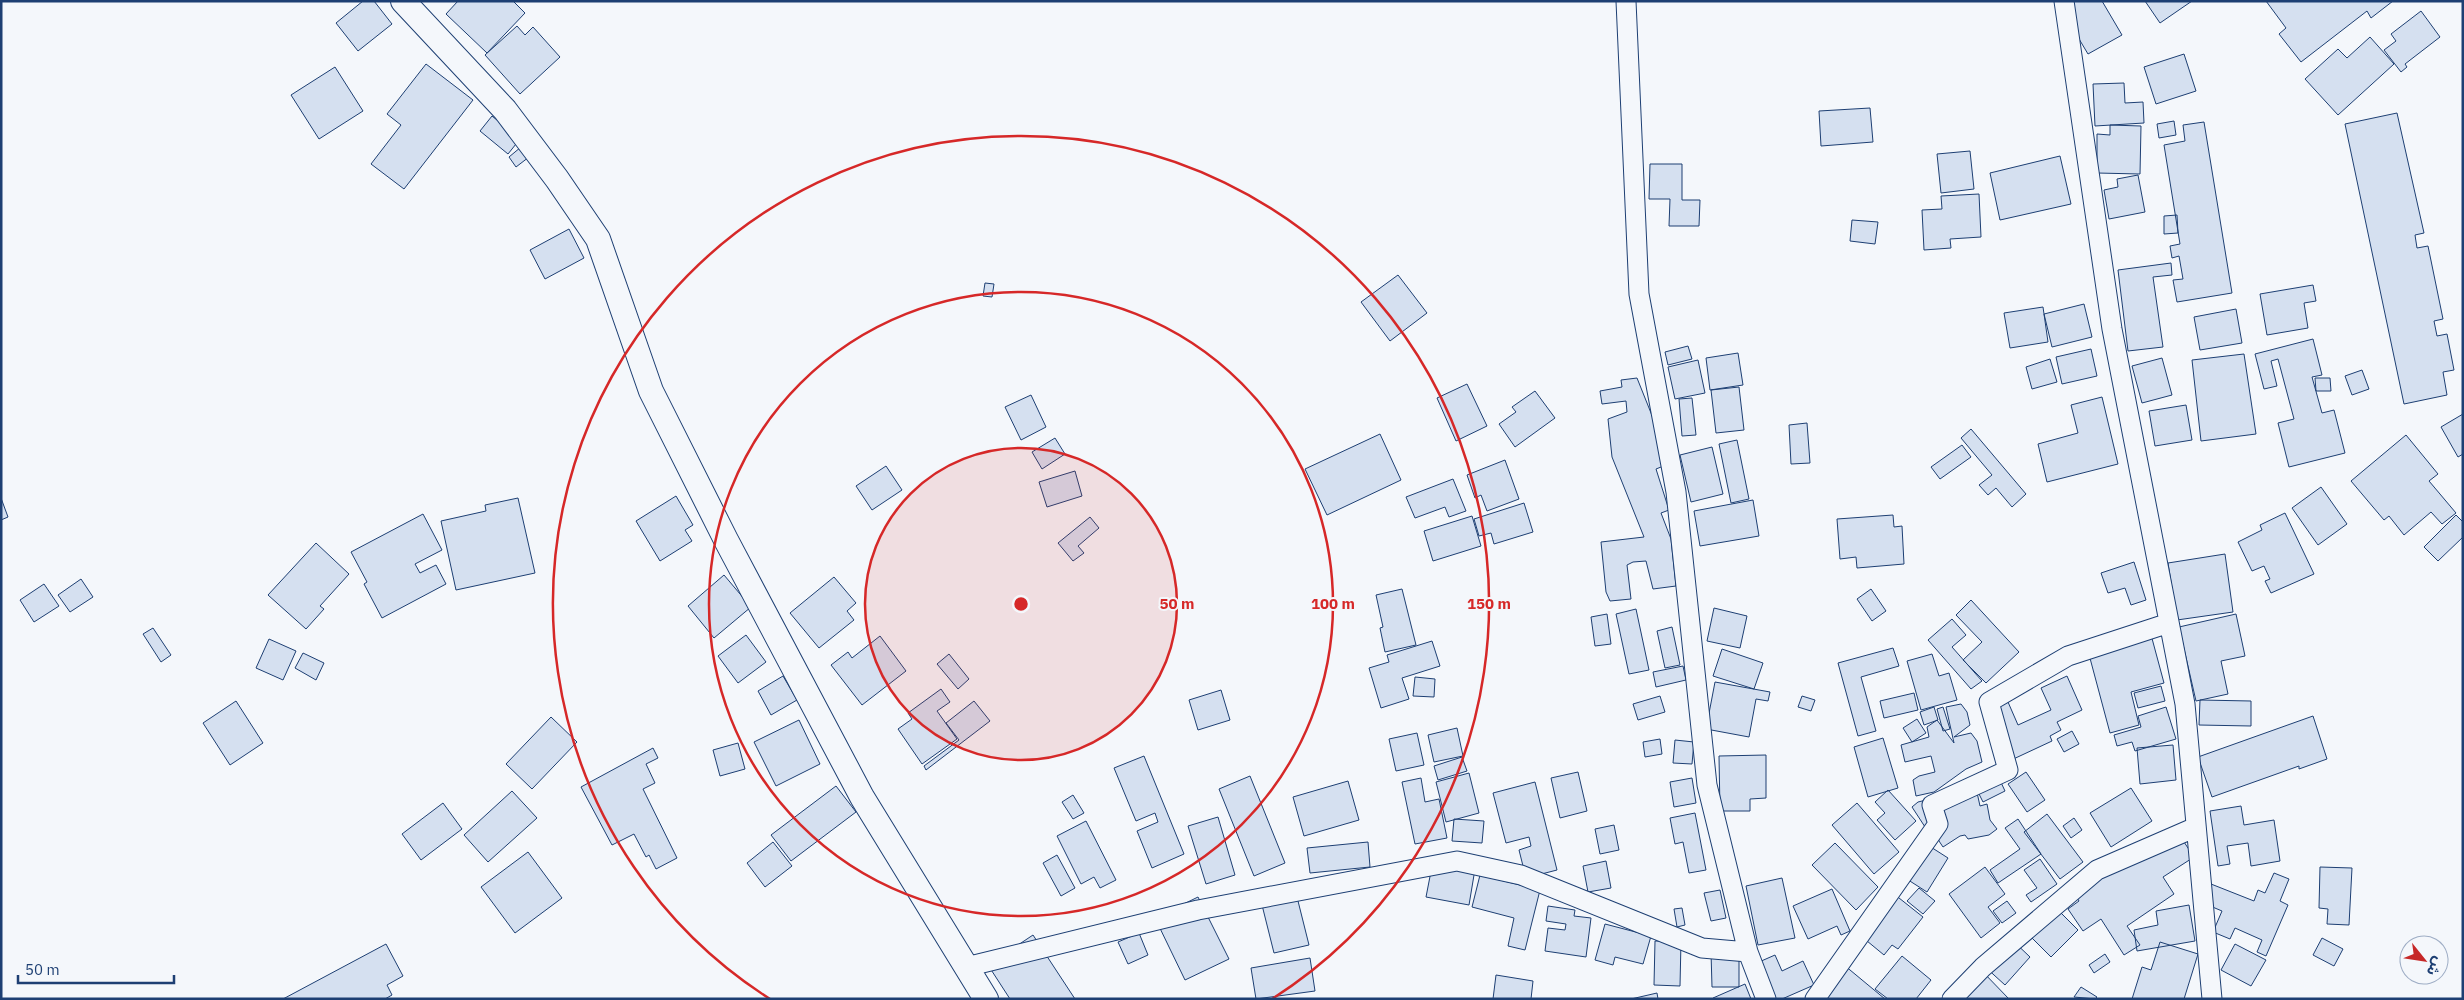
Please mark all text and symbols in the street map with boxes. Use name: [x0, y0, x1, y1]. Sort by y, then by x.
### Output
text: 50 m: [1160, 594, 1194, 613]
text: 100 m: [1311, 594, 1355, 613]
text: 150 m: [1467, 594, 1511, 613]
centre of rings: [1012, 595, 1030, 613]
north arrow: [2399, 935, 2449, 985]
scale bar: [18, 952, 174, 984]
text: ش: [2423, 954, 2448, 979]
text: 50 m: [25, 960, 60, 979]

